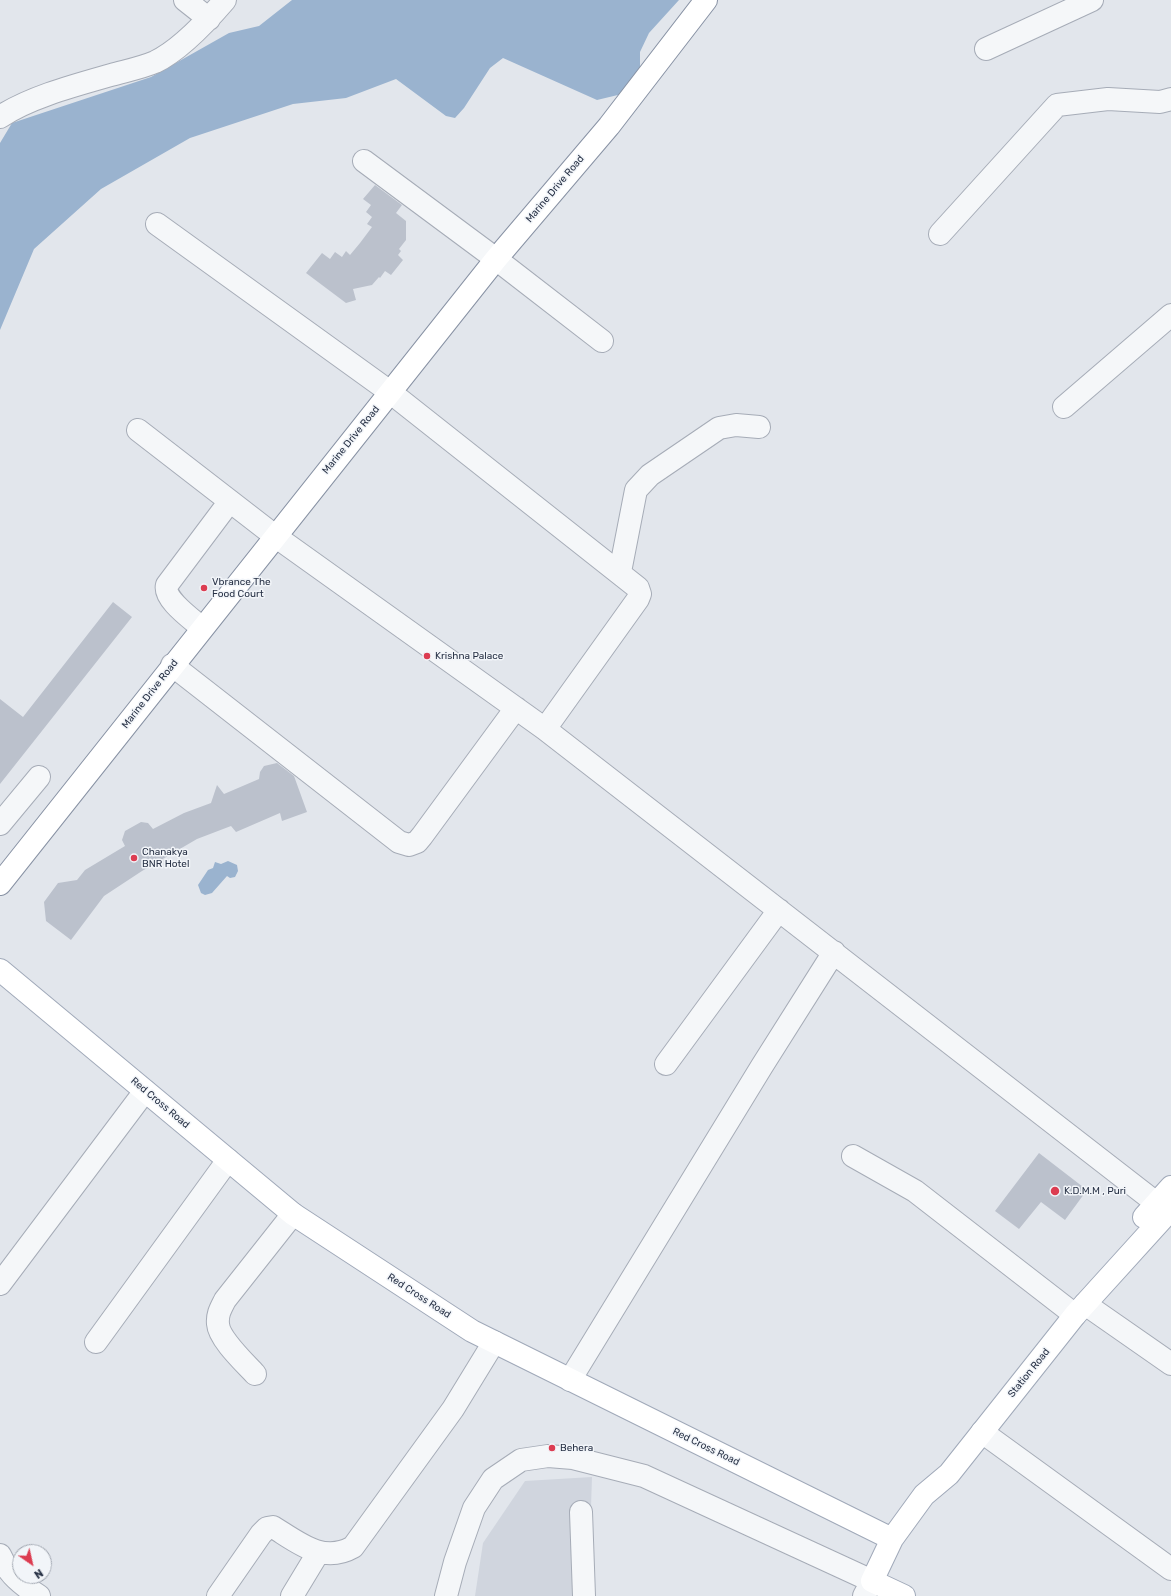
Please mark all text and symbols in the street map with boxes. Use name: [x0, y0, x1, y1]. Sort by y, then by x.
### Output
street label: Marine Drive Road: [523, 153, 587, 225]
street label: Marine Drive Road: [320, 404, 382, 476]
place label: Vbrance The Food Court: [212, 576, 271, 600]
marker: Vbrance The Food Court: [199, 583, 209, 593]
place label: Krishna Palace: [435, 650, 503, 662]
marker: Krishna Palace: [422, 651, 432, 661]
street label: Marine Drive Road: [119, 657, 181, 731]
place label: Chanakya BNR Hotel: [142, 846, 189, 870]
marker: Chanakya BNR Hotel: [129, 853, 139, 863]
street label: Red Cross Road: [128, 1075, 192, 1131]
marker: K.D.M.M , Puri: [1049, 1185, 1061, 1197]
place label: K.D.M.M , Puri: [1064, 1185, 1126, 1197]
street label: Red Cross Road: [385, 1271, 453, 1321]
street label: Station Road: [1005, 1346, 1053, 1400]
street label: Red Cross Road: [671, 1426, 741, 1468]
place label: Behera: [560, 1442, 593, 1454]
marker: Behera: [547, 1443, 557, 1453]
north arrow: [12, 1544, 52, 1584]
text: N: [32, 1566, 45, 1581]

